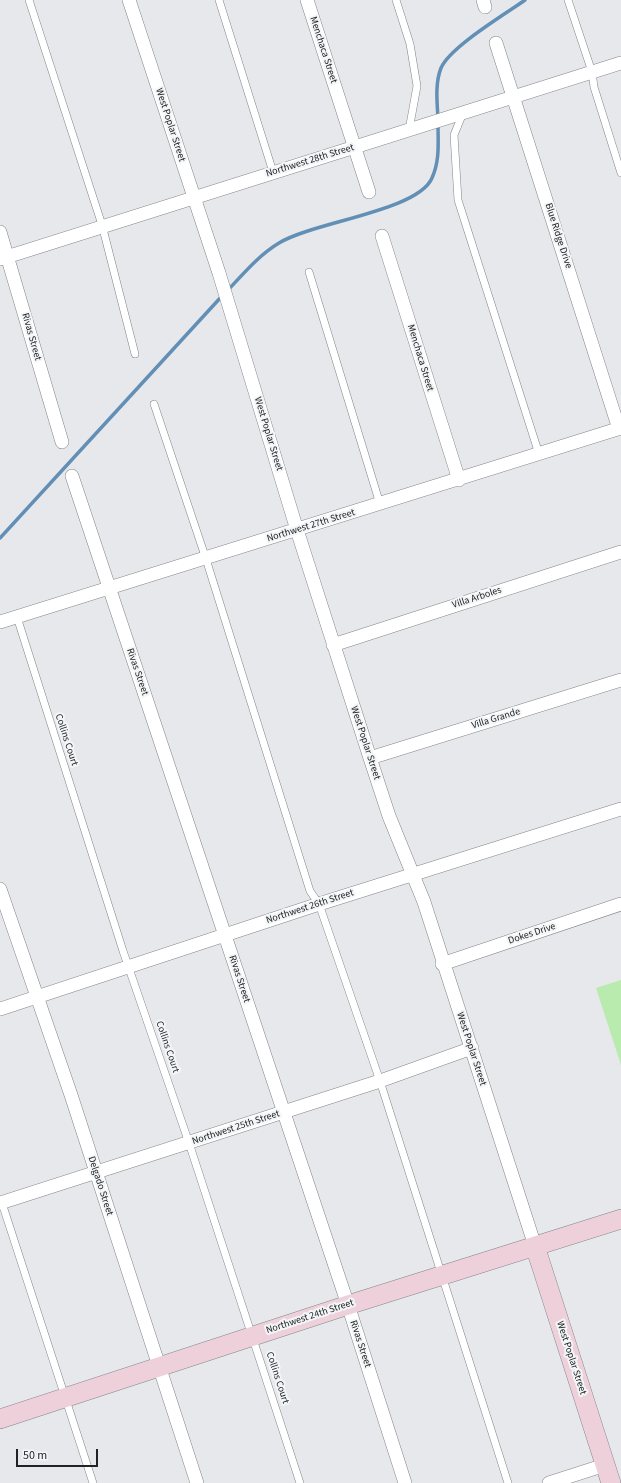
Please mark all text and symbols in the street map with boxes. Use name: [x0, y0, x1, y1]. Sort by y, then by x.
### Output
street label: Menchaca Street: [307, 15, 339, 85]
street label: West Poplar Street: [152, 87, 188, 163]
street label: Northwest 28th Street: [265, 142, 355, 180]
street label: Blue Ridge Drive: [542, 202, 574, 270]
street label: Rivas Street: [18, 312, 44, 362]
street label: Menchaca Street: [404, 323, 436, 393]
street label: West Poplar Street: [251, 396, 285, 472]
street label: Northwest 27th Street: [266, 507, 356, 545]
street label: Villa Arboles: [451, 584, 503, 612]
street label: Rivas Street: [123, 647, 151, 697]
street label: West Poplar Street: [347, 705, 383, 781]
street label: Villa Grande: [470, 706, 522, 732]
street label: Collins Court: [52, 713, 80, 767]
street label: Northwest 26th Street: [265, 887, 355, 927]
street label: Dokes Drive: [507, 921, 557, 947]
street label: Rivas Street: [226, 954, 252, 1004]
street label: West Poplar Street: [453, 1011, 489, 1087]
street label: Collins Court: [153, 1020, 181, 1074]
street label: Northwest 25th Street: [191, 1108, 281, 1148]
street label: Delgado Street: [85, 1155, 115, 1217]
street label: Northwest 24th Street: [265, 1297, 355, 1337]
street label: Rivas Street: [347, 1319, 373, 1369]
street label: West Poplar Street: [553, 1320, 589, 1396]
street label: Collins Court: [263, 1351, 291, 1405]
scale bar: [18, 1441, 100, 1467]
text: 50 m: [23, 1447, 47, 1464]

